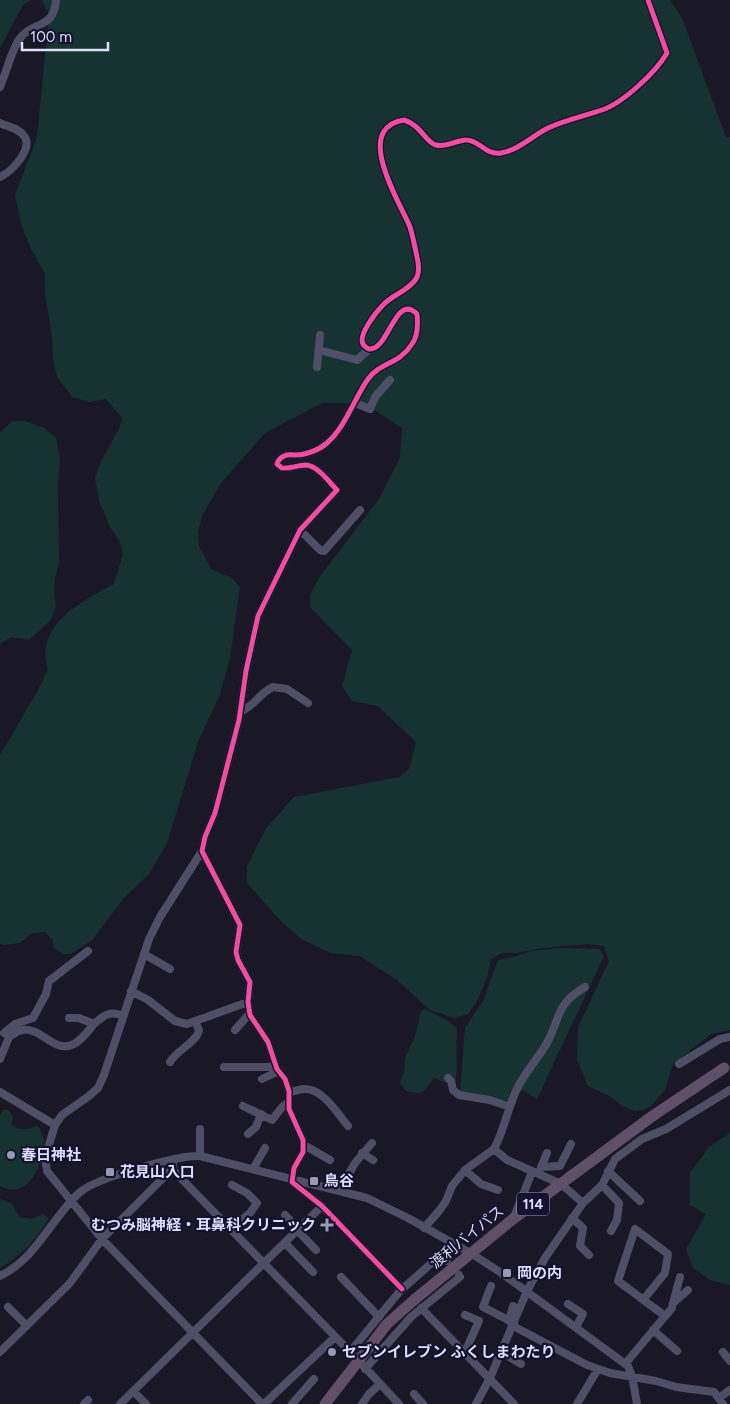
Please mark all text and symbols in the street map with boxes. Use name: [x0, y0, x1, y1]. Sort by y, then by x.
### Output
scale bar: [22, 20, 109, 52]
text: 100 m: [30, 28, 72, 46]
place label: 春日神社: [21, 1146, 81, 1164]
marker: 春日神社: [5, 1149, 17, 1161]
place label: 花見山入口: [120, 1163, 195, 1181]
marker: 花見山入口: [104, 1166, 116, 1178]
place label: 鳥谷: [324, 1172, 354, 1190]
marker: 鳥谷: [308, 1175, 320, 1187]
road number: 114: [517, 1192, 549, 1216]
street label: 渡利バイパス: [426, 1202, 508, 1272]
place label: むつみ脳神経・耳鼻科クリニック: [91, 1216, 316, 1234]
marker: むつみ脳神経・耳鼻科クリニック: [320, 1218, 334, 1232]
place label: 岡の内: [517, 1264, 562, 1282]
marker: 岡の内: [501, 1267, 513, 1279]
place label: セブンイレブン ふくしまわたり: [342, 1343, 556, 1361]
marker: セブンイレブン ふくしまわたり: [326, 1346, 338, 1358]

